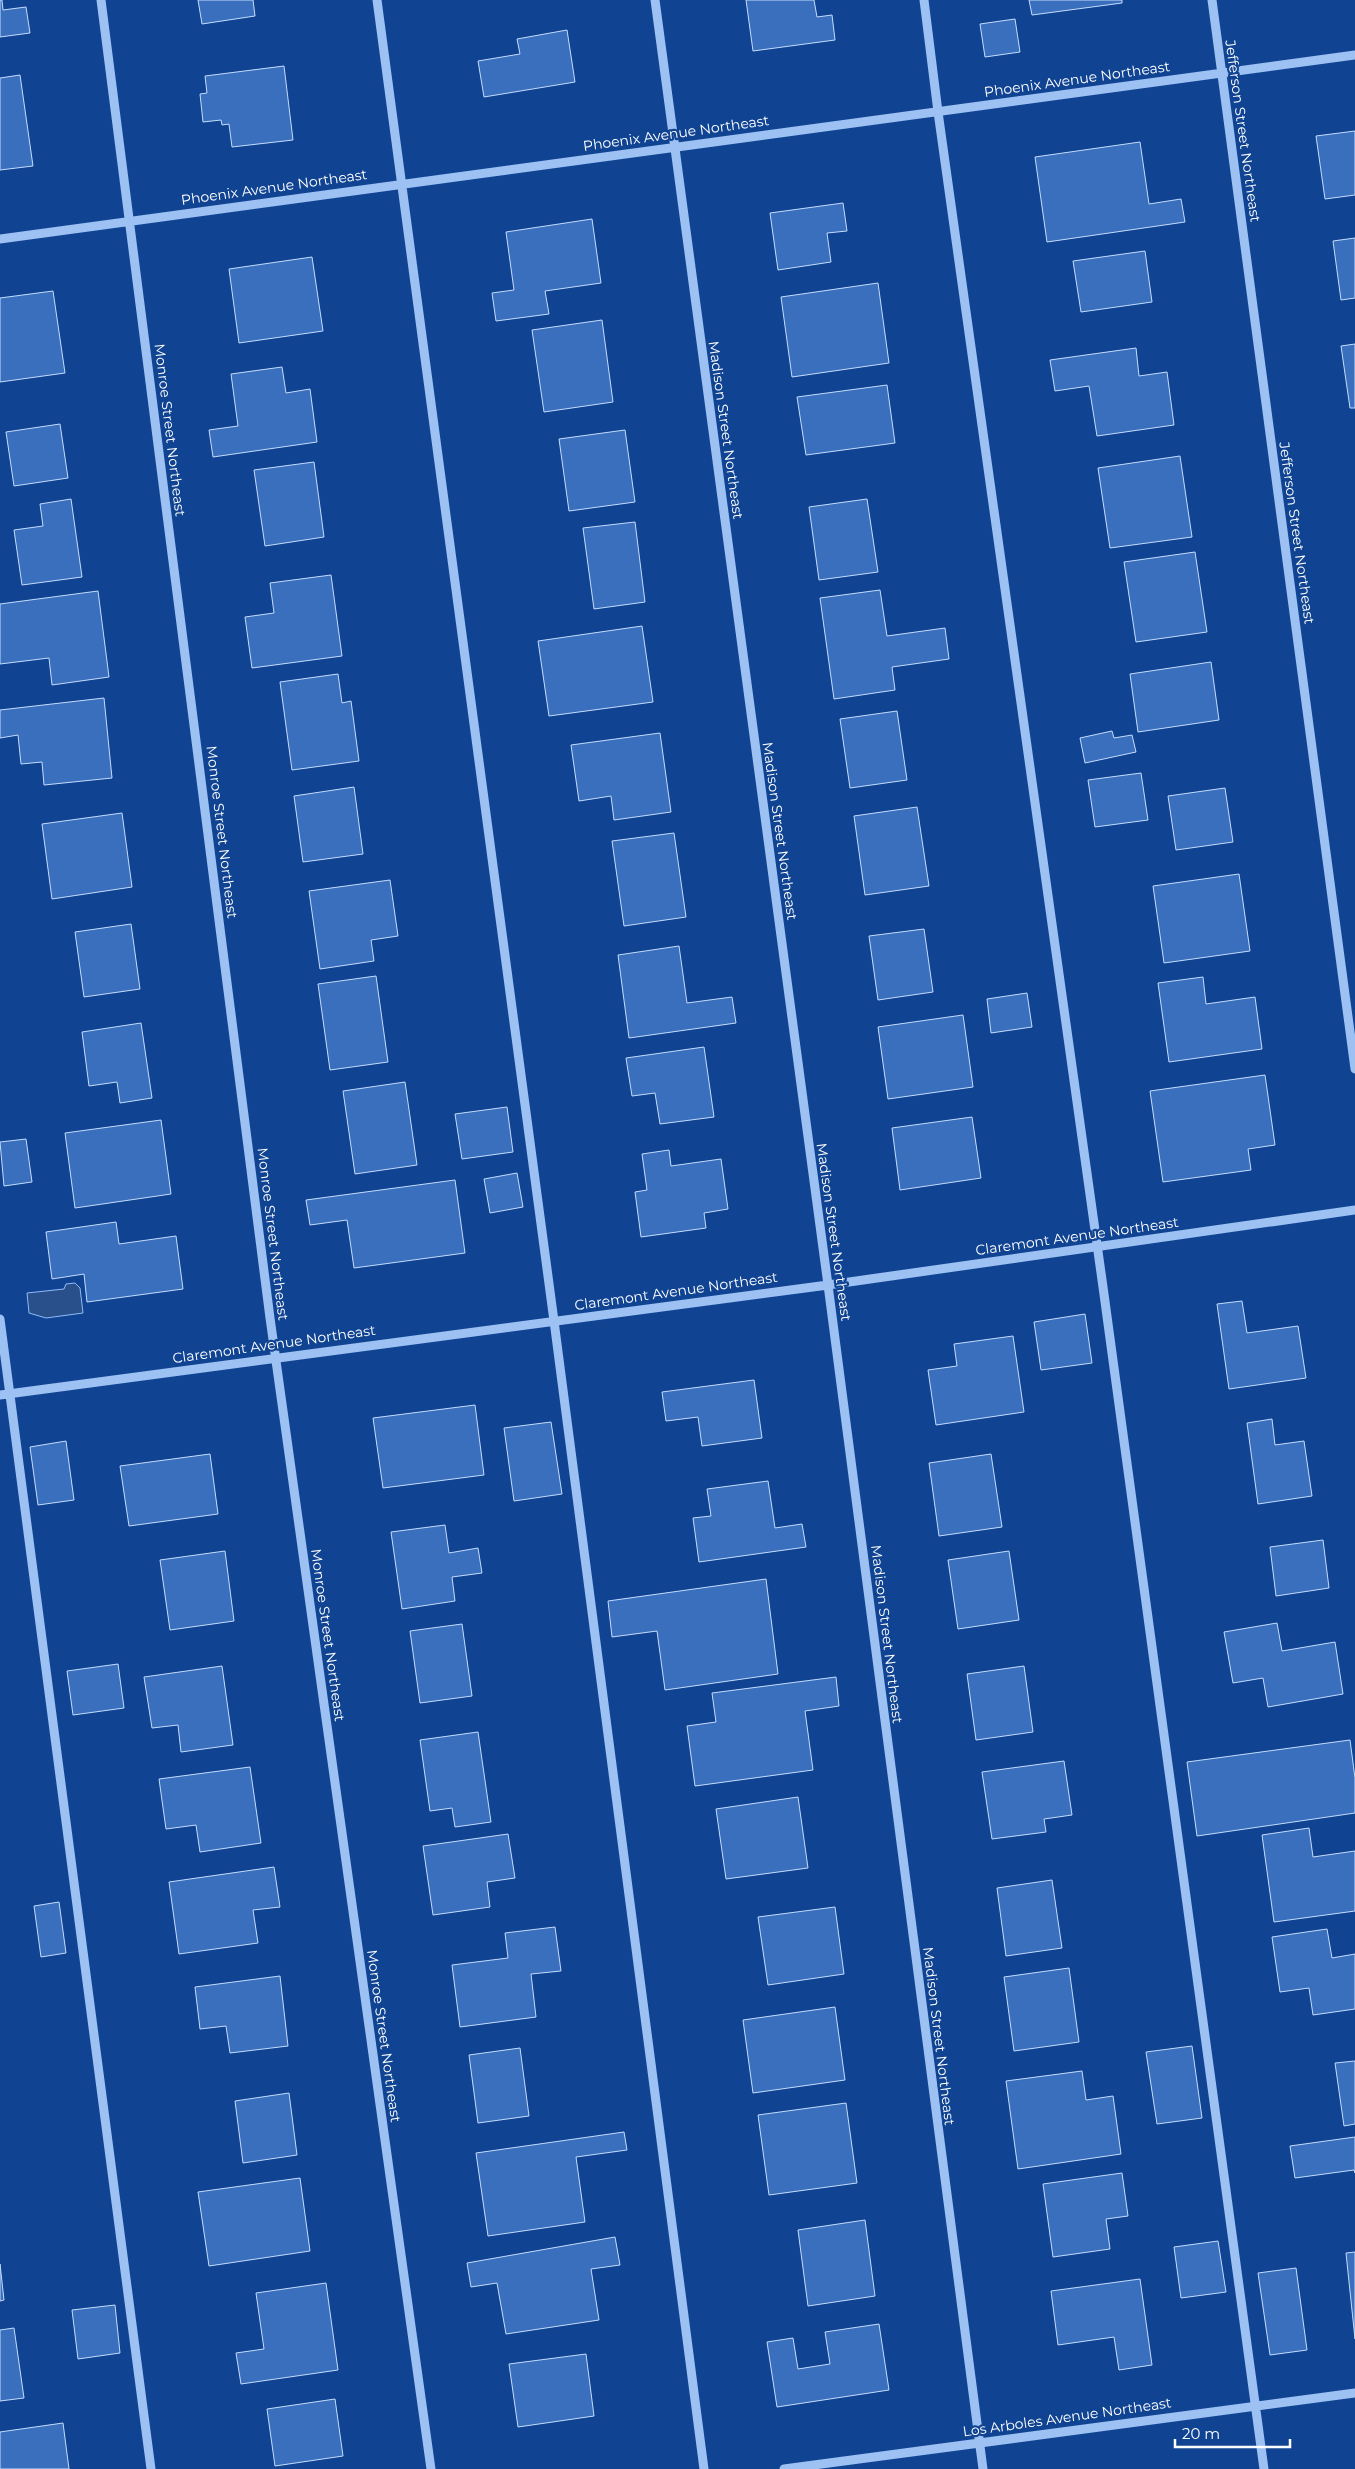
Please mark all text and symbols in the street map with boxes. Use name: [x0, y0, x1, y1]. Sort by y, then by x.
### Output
street label: Jefferson Street Northeast: [1221, 38, 1265, 224]
street label: Phoenix Avenue Northeast: [983, 57, 1172, 101]
street label: Phoenix Avenue Northeast: [582, 111, 771, 155]
street label: Phoenix Avenue Northeast: [180, 165, 369, 209]
street label: Madison Street Northeast: [705, 340, 747, 521]
street label: Monroe Street Northeast: [150, 342, 190, 518]
street label: Jefferson Street Northeast: [1275, 440, 1319, 626]
street label: Madison Street Northeast: [759, 741, 801, 922]
street label: Monroe Street Northeast: [202, 744, 242, 920]
street label: Madison Street Northeast: [813, 1142, 855, 1323]
street label: Monroe Street Northeast: [253, 1146, 293, 1322]
street label: Claremont Avenue Northeast: [974, 1213, 1180, 1259]
street label: Claremont Avenue Northeast: [573, 1268, 779, 1314]
street label: Claremont Avenue Northeast: [171, 1321, 377, 1367]
street label: Madison Street Northeast: [867, 1544, 907, 1725]
street label: Monroe Street Northeast: [307, 1548, 349, 1723]
street label: Madison Street Northeast: [919, 1946, 959, 2127]
street label: Monroe Street Northeast: [363, 1949, 405, 2124]
street label: Los Arboles Avenue Northeast: [961, 2393, 1173, 2441]
scale bar: [1175, 2416, 1290, 2448]
text: 20 m: [1182, 2424, 1220, 2443]

